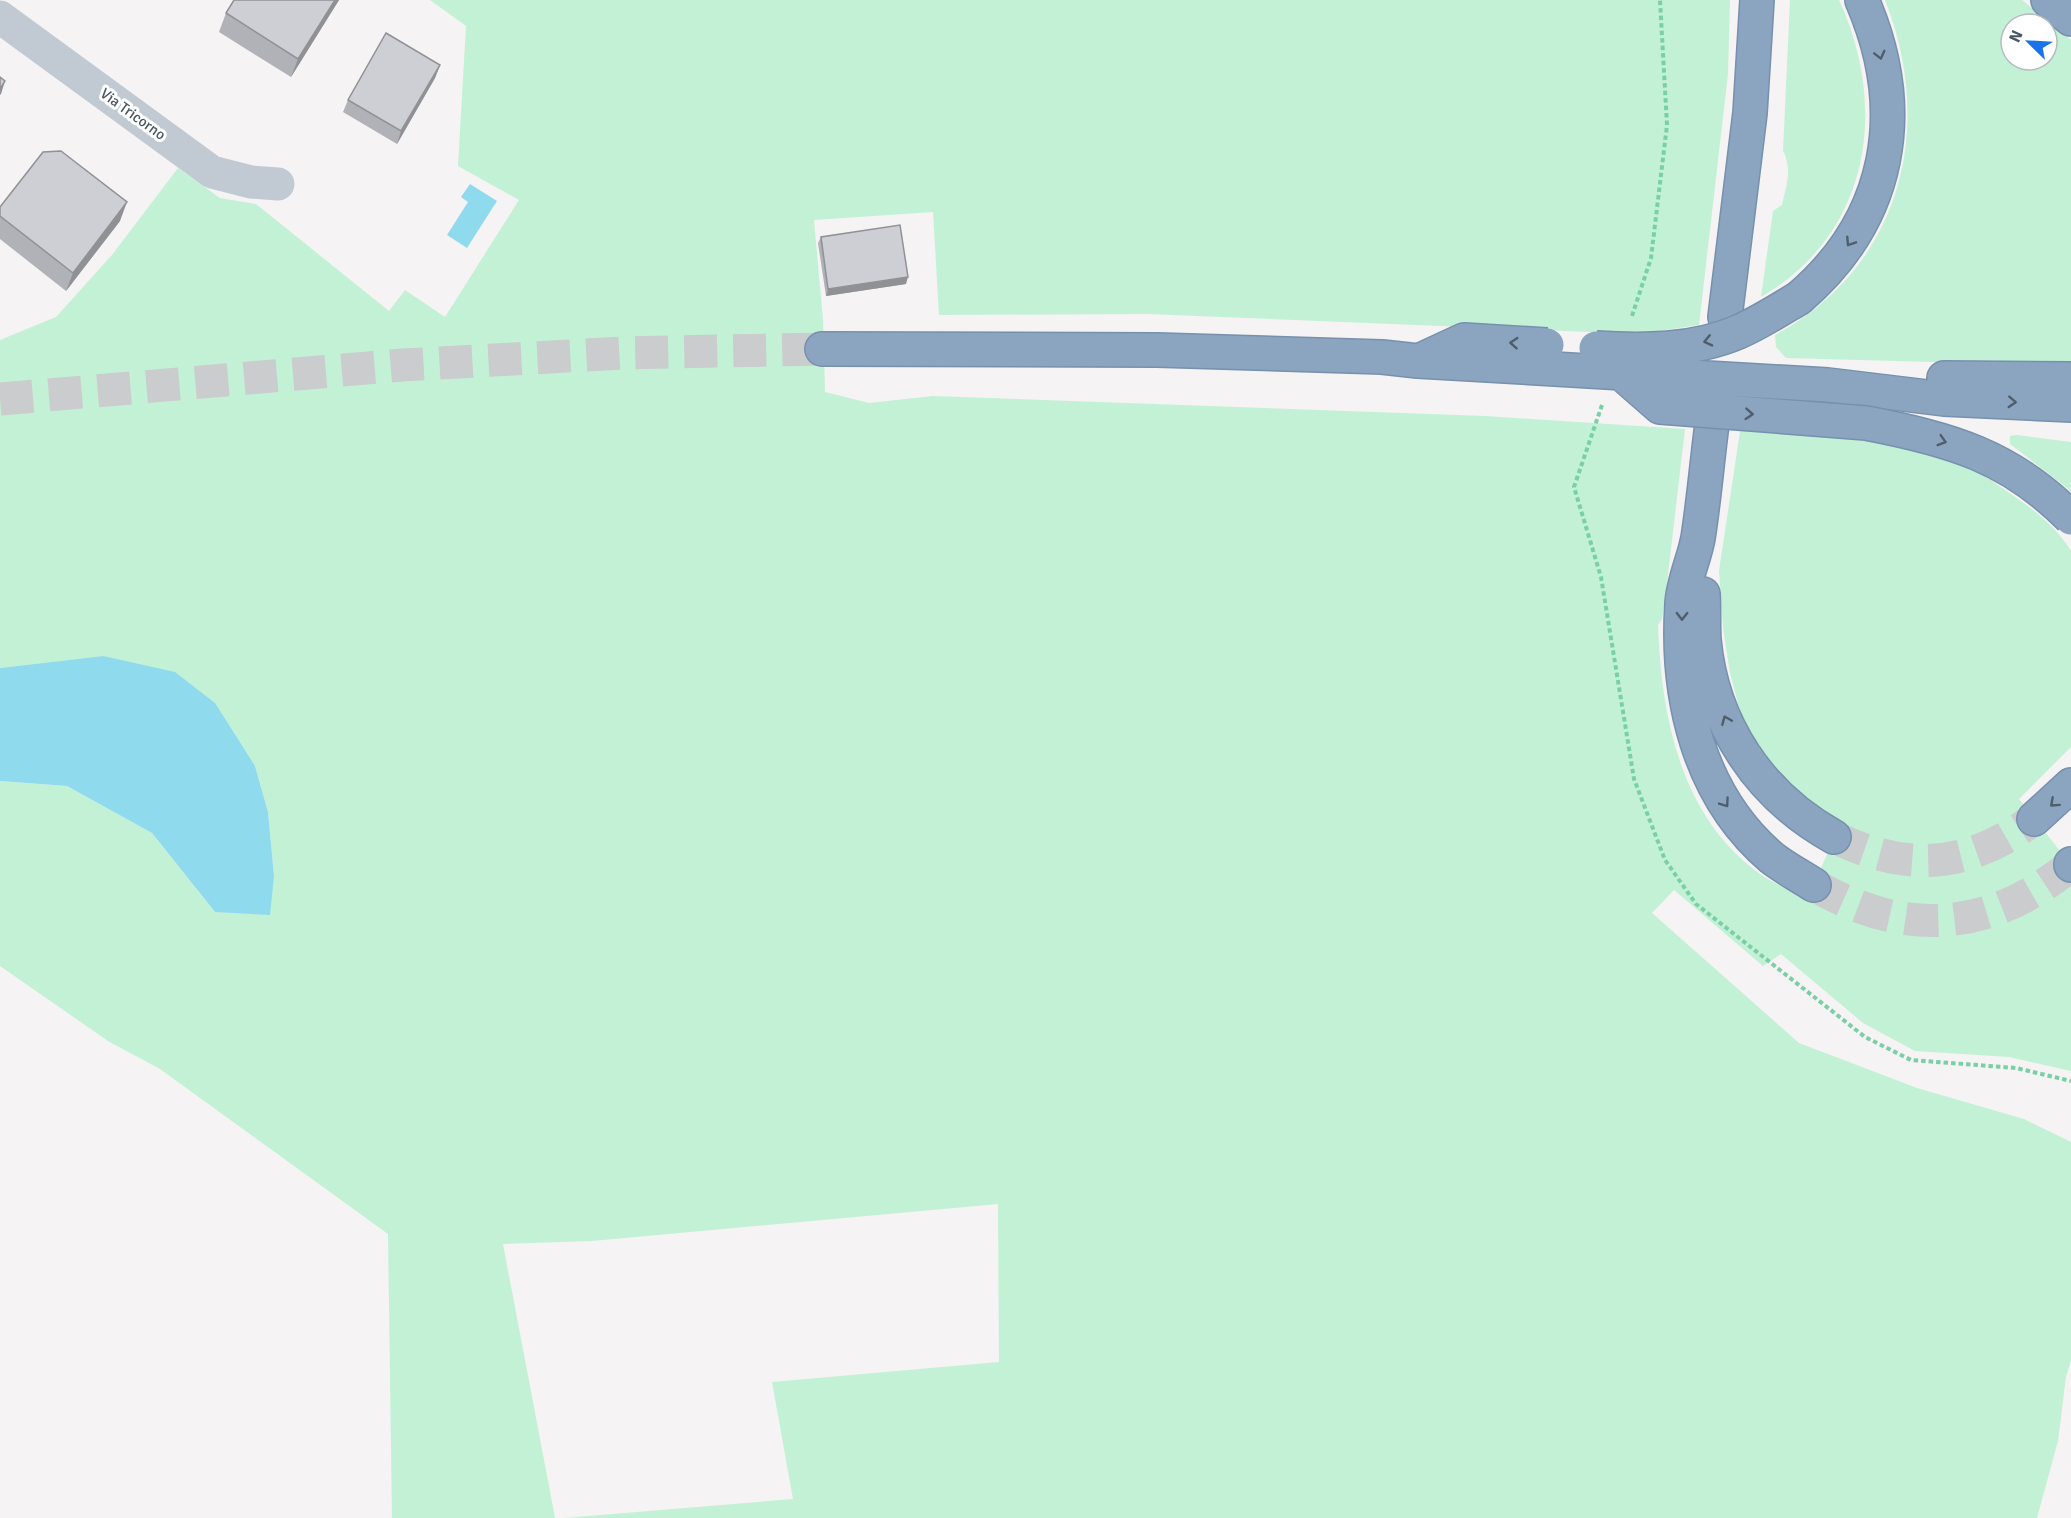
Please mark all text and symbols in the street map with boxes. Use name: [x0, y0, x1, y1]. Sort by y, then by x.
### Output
north arrow: [1999, 12, 2059, 72]
text: N: [2005, 27, 2028, 45]
one-way arrow: [1873, 50, 1886, 60]
street label: Via Tricorno: [97, 84, 169, 144]
one-way arrow: [1847, 236, 1858, 247]
one-way arrow: [1704, 333, 1714, 346]
one-way arrow: [1510, 337, 1519, 350]
one-way arrow: [2007, 396, 2016, 409]
one-way arrow: [1745, 407, 1754, 420]
one-way arrow: [1936, 434, 1947, 447]
one-way arrow: [1675, 612, 1688, 621]
one-way arrow: [1721, 715, 1733, 726]
one-way arrow: [1718, 796, 1729, 807]
one-way arrow: [2050, 796, 2060, 807]

